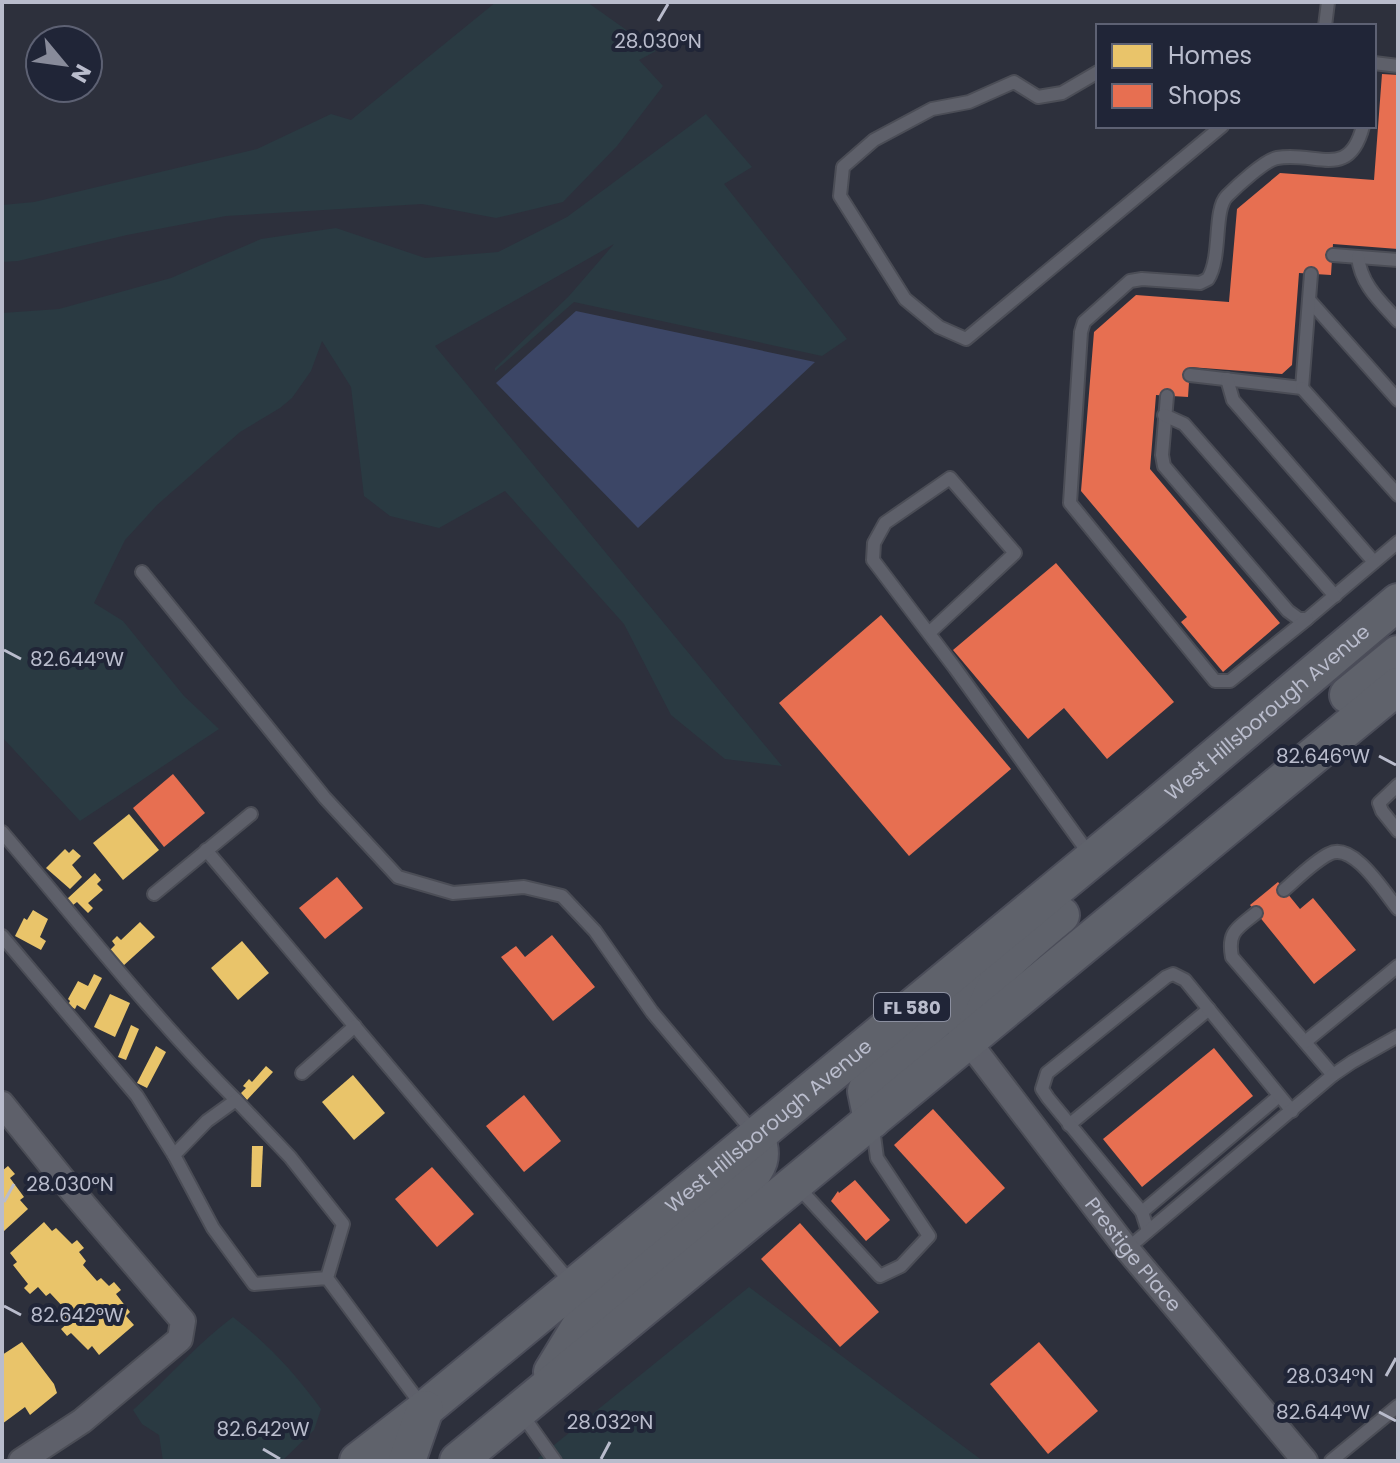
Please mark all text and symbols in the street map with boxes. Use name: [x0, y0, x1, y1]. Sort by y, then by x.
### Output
north arrow: [24, 24, 104, 104]
legend: [1096, 24, 1376, 128]
text: 28.030°N: [614, 27, 702, 55]
text: Homes: [1168, 39, 1252, 72]
text: N: [63, 59, 99, 88]
text: Shops: [1168, 79, 1242, 112]
street label: West Hillsborough Avenue: [1159, 618, 1376, 807]
text: 82.644°W: [30, 645, 124, 673]
text: 82.646°W: [1276, 742, 1370, 770]
road number: FL 580: [874, 993, 950, 1021]
street label: West Hillsborough Avenue: [659, 1032, 878, 1219]
text: 28.030°N: [26, 1170, 114, 1198]
street label: Prestige Place: [1078, 1191, 1188, 1318]
text: 82.642°W: [31, 1301, 124, 1329]
text: 28.034°N: [1286, 1362, 1374, 1390]
text: 82.644°W: [1276, 1398, 1370, 1426]
text: 28.032°N: [567, 1408, 653, 1436]
text: 82.642°W: [217, 1415, 310, 1443]

